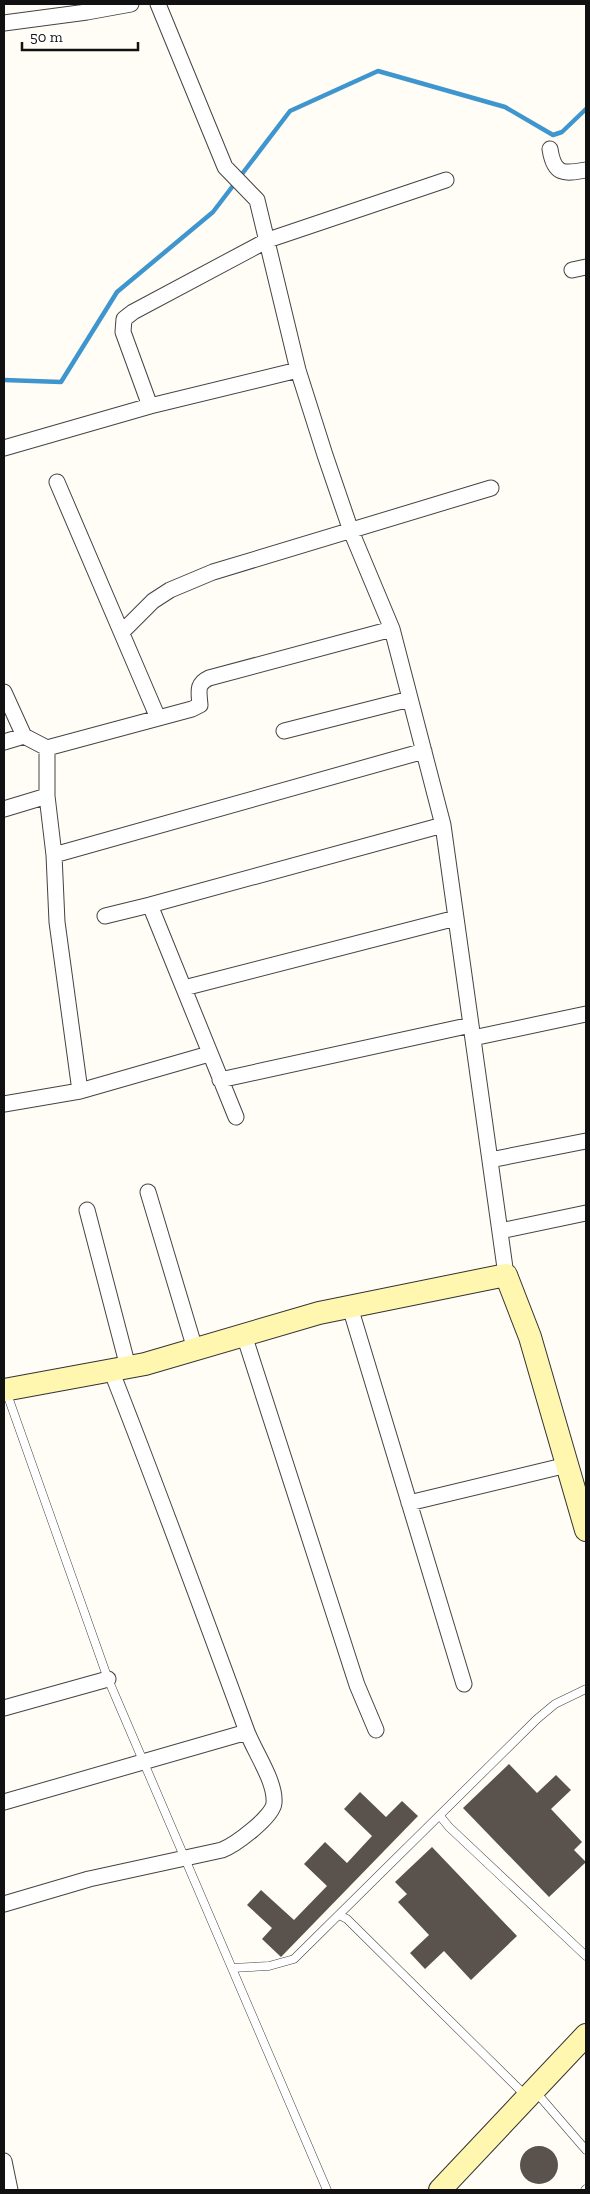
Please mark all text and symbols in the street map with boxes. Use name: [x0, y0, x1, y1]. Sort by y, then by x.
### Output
scale bar: [22, 20, 139, 52]
text: 50 m: [30, 28, 63, 46]

